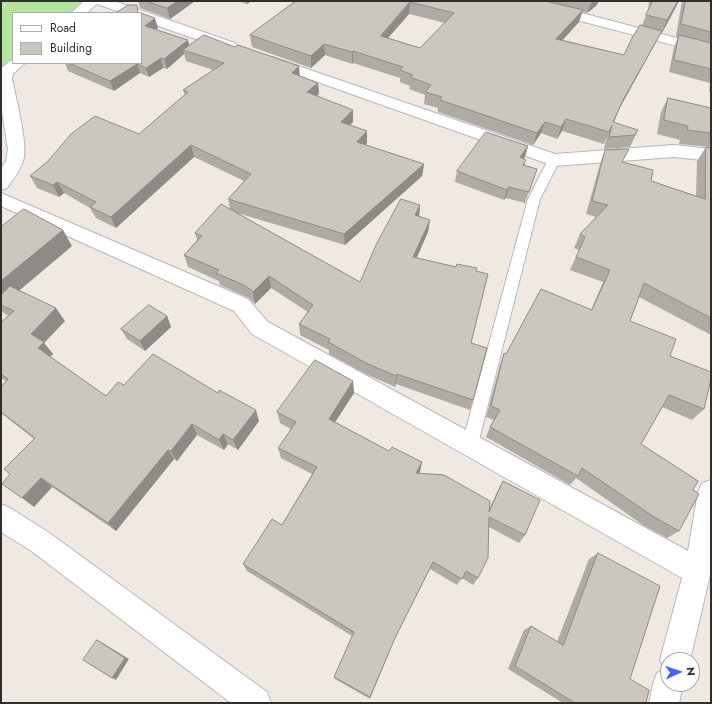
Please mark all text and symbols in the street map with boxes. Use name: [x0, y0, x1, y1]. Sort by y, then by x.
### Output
legend: [12, 12, 142, 64]
text: Road: [50, 19, 76, 37]
text: Building: [50, 39, 92, 57]
north arrow: [660, 652, 700, 692]
text: N: [683, 667, 699, 676]

